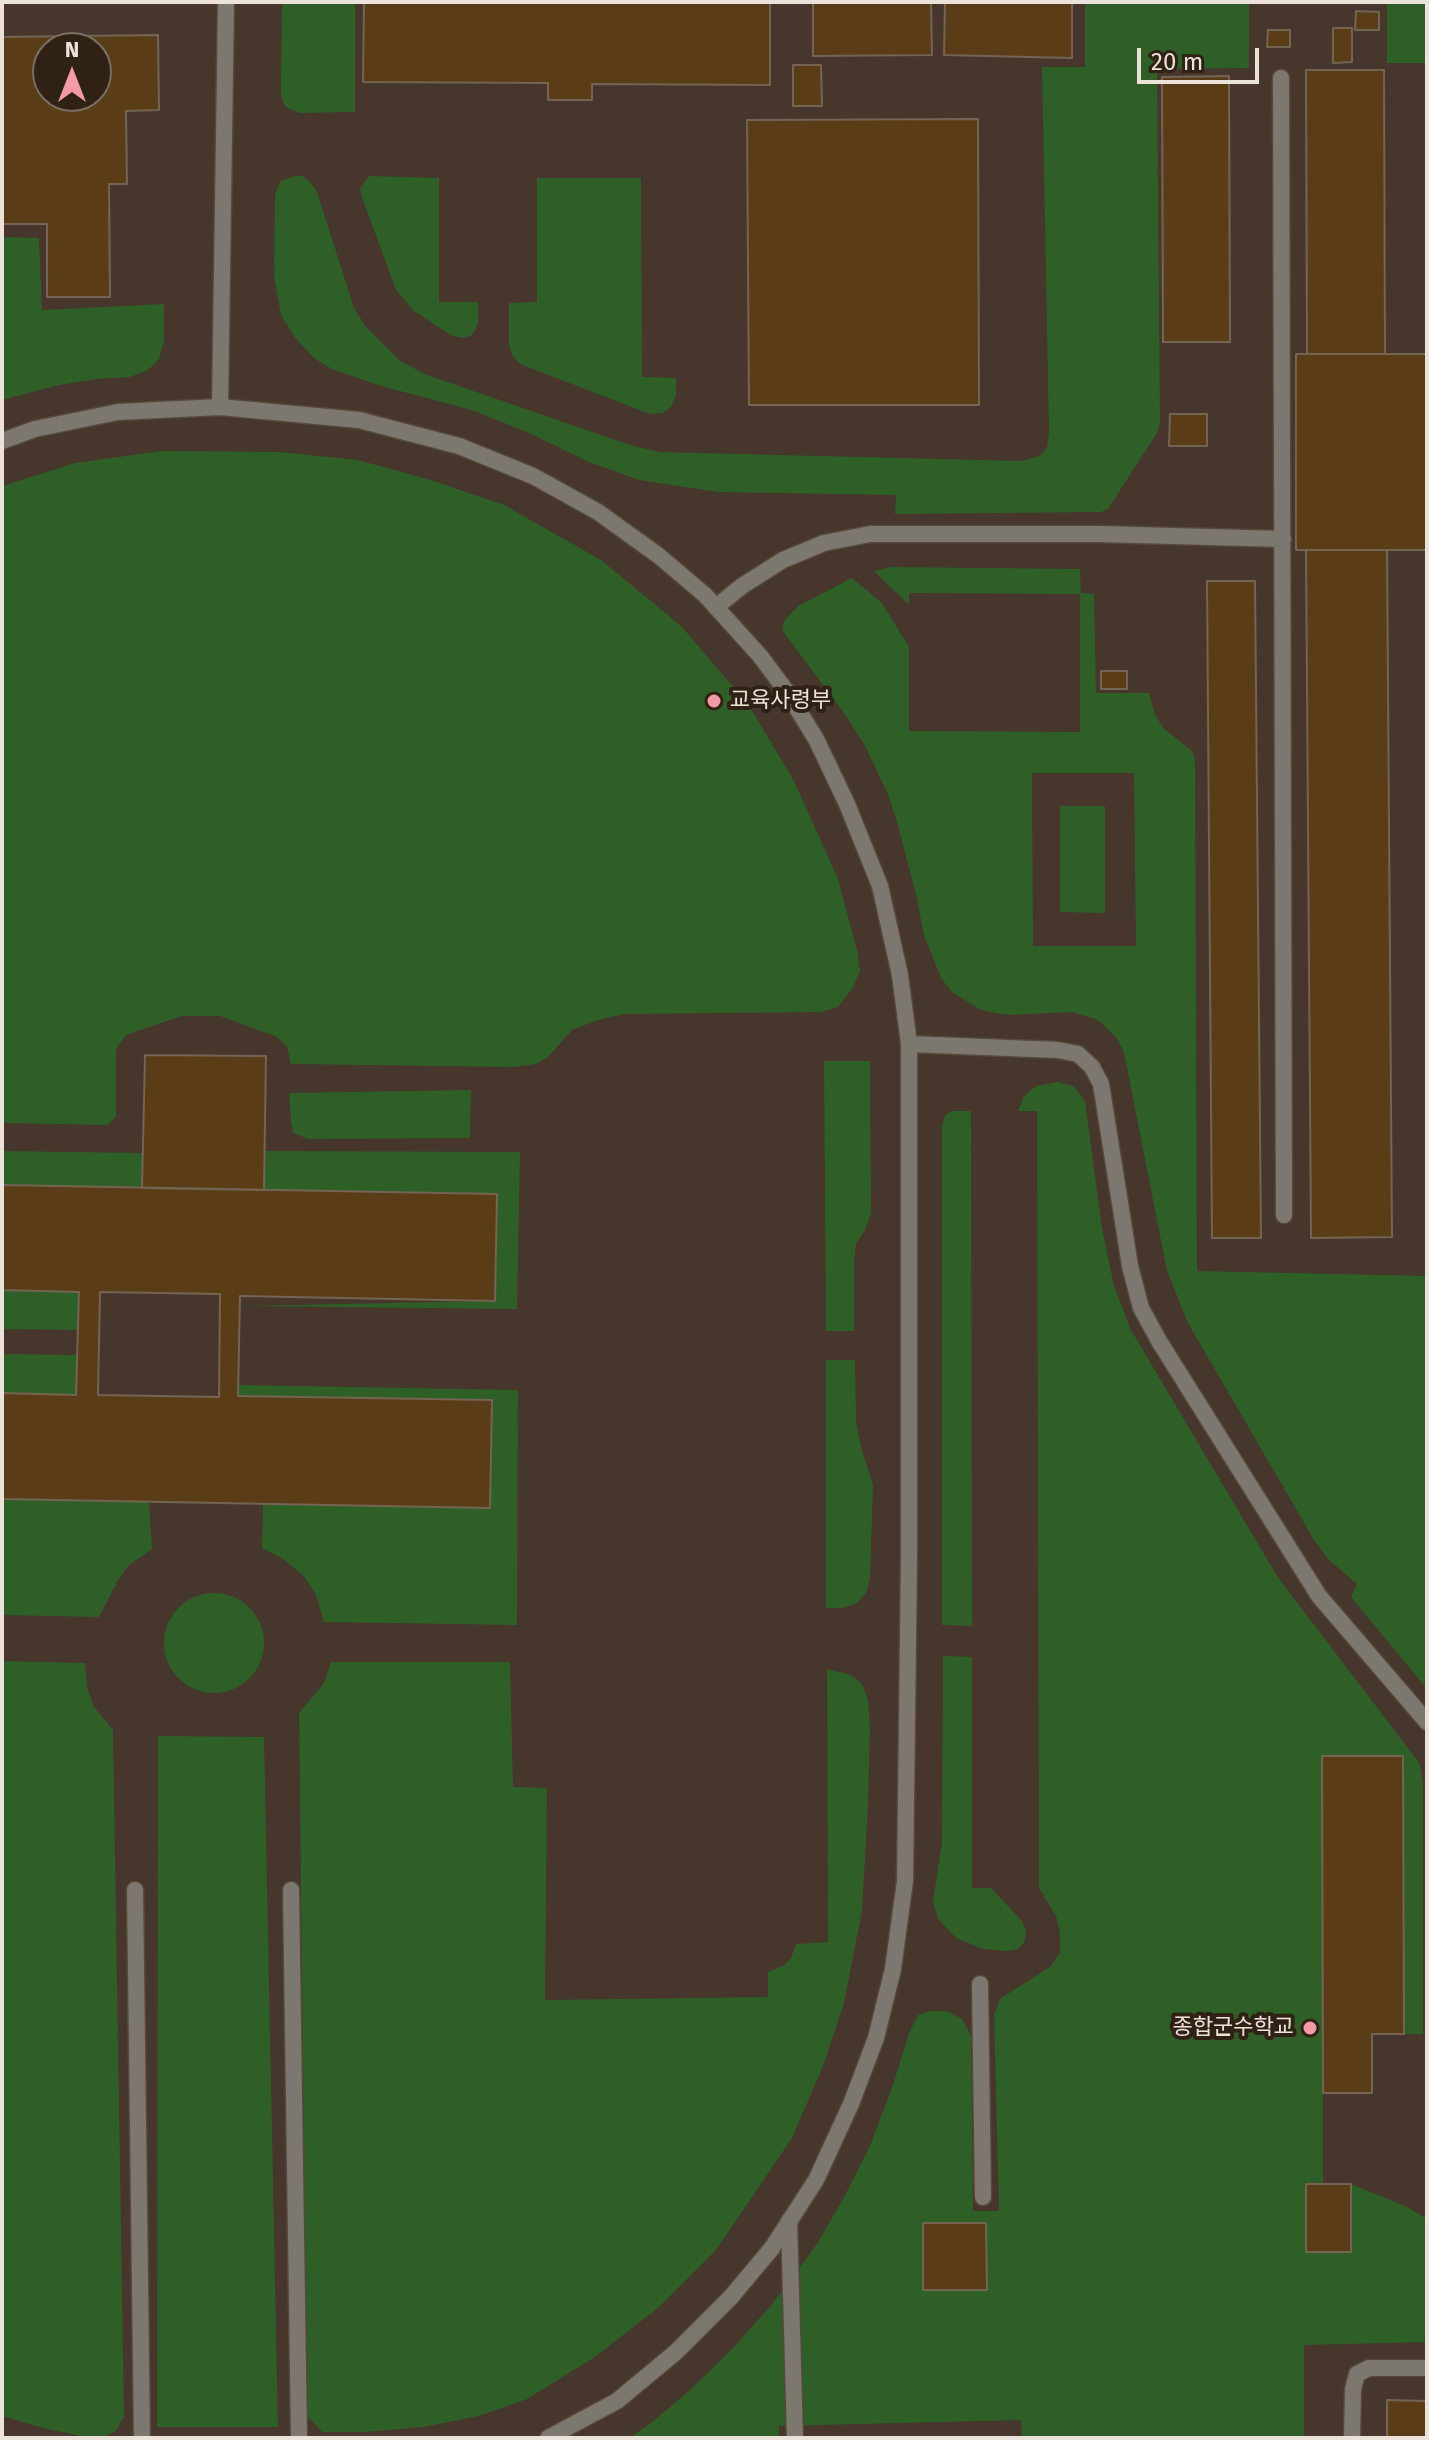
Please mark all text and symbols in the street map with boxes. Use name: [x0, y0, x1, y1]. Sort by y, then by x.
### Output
north arrow: [32, 32, 112, 112]
scale bar: [1141, 32, 1263, 82]
text: N: [65, 36, 79, 63]
text: 20 m: [1151, 48, 1203, 76]
place label: 교육사령부: [730, 688, 831, 714]
marker: 교육사령부: [705, 692, 723, 710]
place label: 종합군수학교: [1173, 2015, 1294, 2041]
marker: 종합군수학교: [1301, 2019, 1319, 2037]

